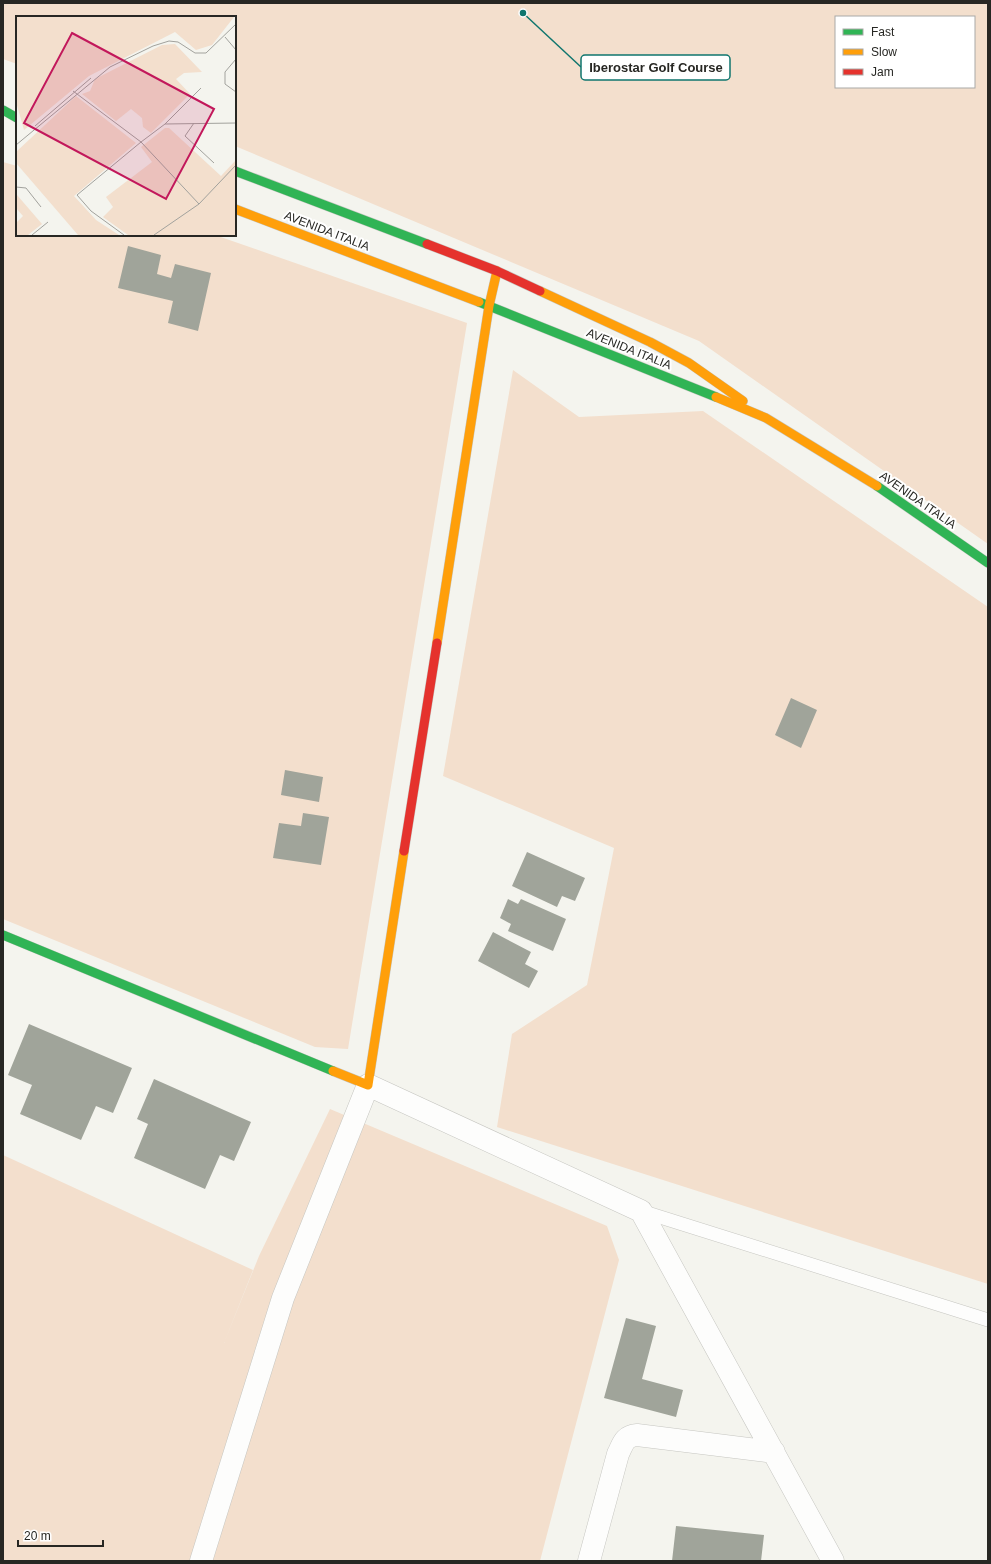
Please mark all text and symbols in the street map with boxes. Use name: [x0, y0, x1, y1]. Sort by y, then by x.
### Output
inset map: [16, 16, 236, 236]
legend: [835, 16, 975, 88]
text: Fast: [871, 25, 895, 39]
text: Slow: [871, 45, 897, 59]
callout: Iberostar Golf Course: [581, 55, 730, 80]
text: Iberostar Golf Course: [589, 60, 723, 75]
text: Jam: [871, 65, 894, 79]
street label: AVENIDA ITALIA: [282, 208, 372, 254]
street label: AVENIDA ITALIA: [585, 326, 673, 372]
street label: AVENIDA ITALIA: [877, 468, 959, 532]
scale bar: [18, 1522, 103, 1548]
text: 20 m: [24, 1529, 51, 1543]

